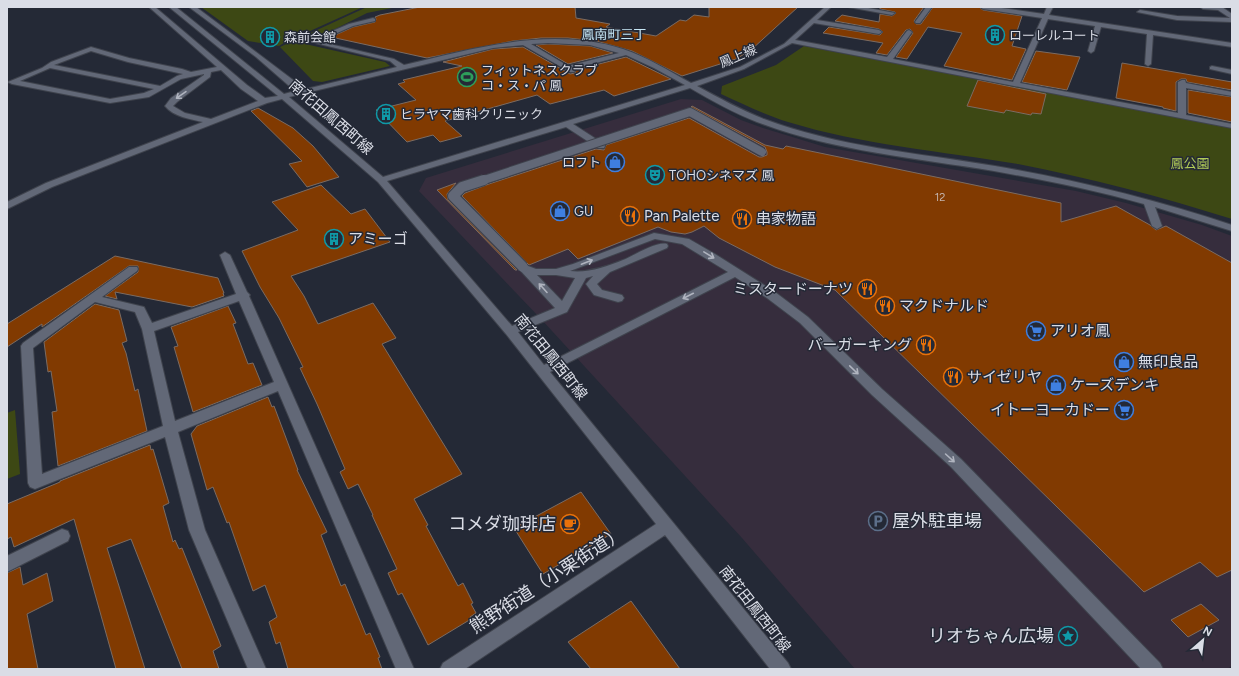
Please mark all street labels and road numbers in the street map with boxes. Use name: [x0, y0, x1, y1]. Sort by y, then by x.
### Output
street label: 鳳上線: [717, 41, 759, 71]
street label: 南花田鳳西町線: [285, 76, 377, 158]
street label: 南花田鳳西町線: [511, 311, 591, 403]
street label: 熊野街道（小栗街道）: [466, 522, 628, 638]
street label: 南花田鳳西町線: [716, 562, 794, 656]

